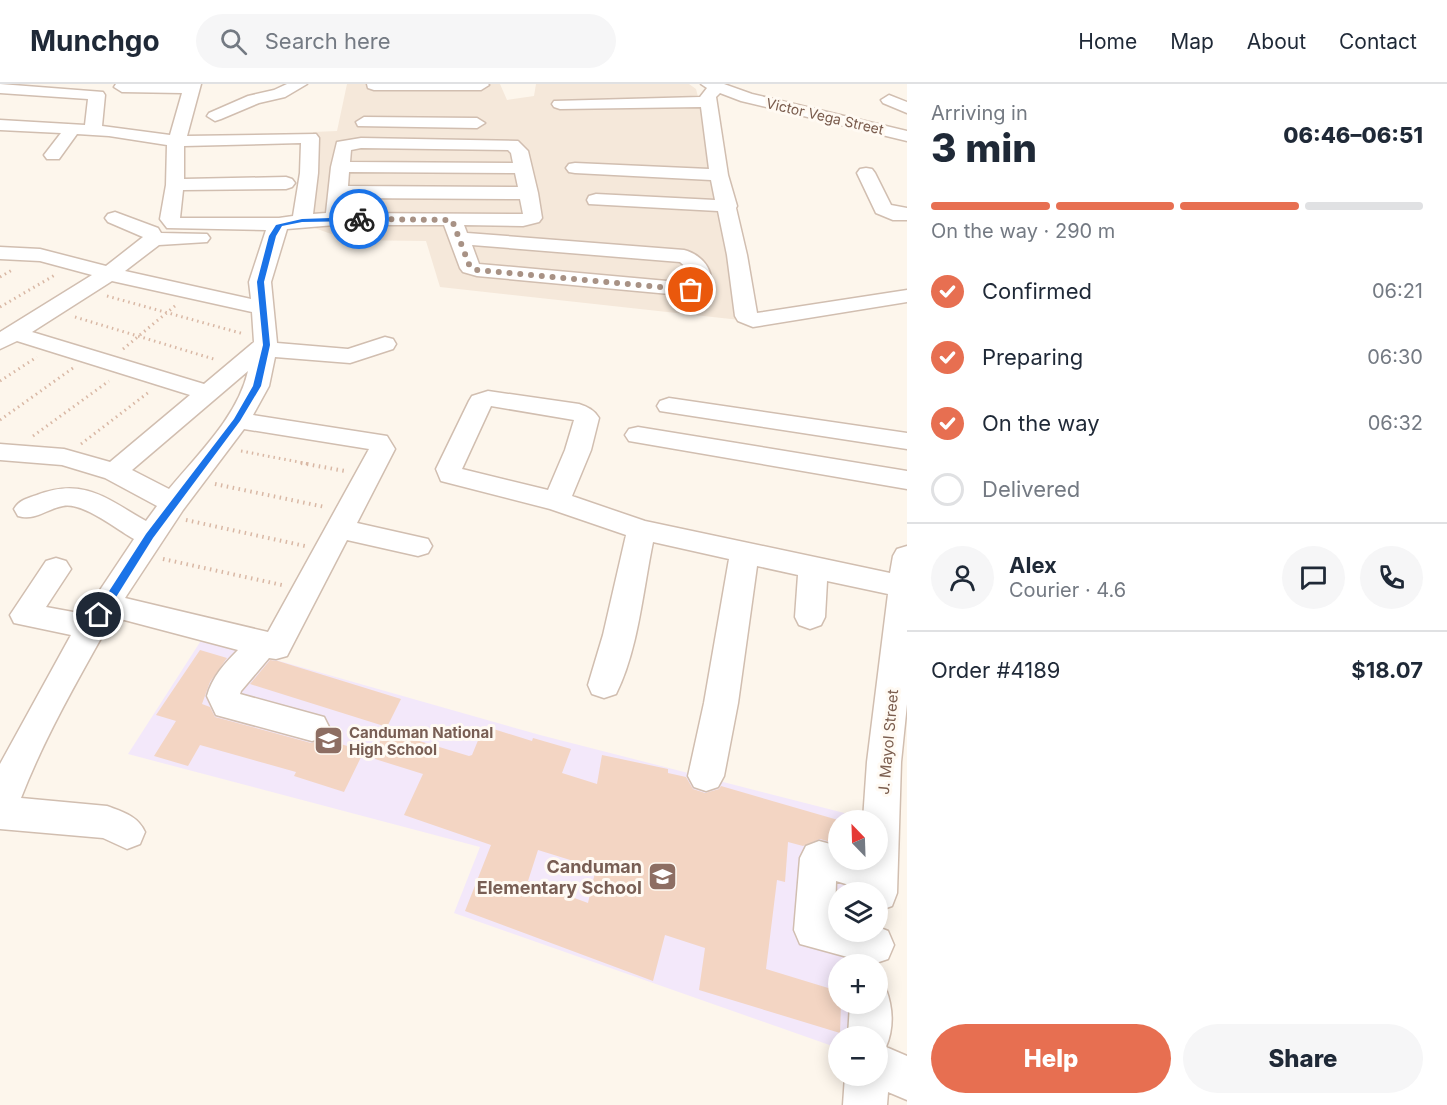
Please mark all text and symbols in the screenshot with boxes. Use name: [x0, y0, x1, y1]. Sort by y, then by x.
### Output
search box: [196, 14, 616, 68]
text: Munchgo: [30, 24, 160, 58]
icon: search: [217, 25, 250, 58]
text: Search here: [265, 28, 391, 54]
text: Home: [1078, 29, 1137, 54]
text: Map: [1170, 29, 1214, 54]
text: About: [1247, 29, 1306, 54]
text: Contact: [1339, 29, 1417, 54]
street label: Victor Vega Street: [765, 94, 886, 138]
text: Arriving in: [931, 101, 1028, 125]
text: 06:46–06:51: [1283, 122, 1423, 148]
text: 3 min: [931, 124, 1037, 171]
courier: [329, 189, 389, 249]
icon: bike: [343, 203, 376, 236]
text: On the way · 290 m: [931, 219, 1115, 243]
pin: [665, 264, 716, 315]
icon: bag: [674, 273, 707, 306]
icon: check: [931, 275, 964, 308]
text: Confirmed: [982, 278, 1092, 304]
text: 06:21: [1372, 279, 1423, 303]
icon: check: [931, 341, 964, 374]
text: Preparing: [982, 344, 1083, 370]
text: 06:30: [1367, 345, 1423, 369]
icon: check: [931, 407, 964, 440]
text: On the way: [982, 410, 1100, 436]
text: 06:32: [1368, 411, 1423, 435]
text: Delivered: [982, 476, 1080, 502]
button: person: [931, 546, 994, 609]
button: chat: [1282, 546, 1345, 609]
button: phone: [1360, 546, 1423, 609]
text: Alex: [1009, 552, 1057, 578]
text: Courier · 4.6: [1009, 578, 1126, 602]
pin: [73, 589, 124, 640]
icon: home: [82, 598, 115, 631]
text: Order #4189: [931, 657, 1060, 683]
text: $18.07: [1351, 657, 1423, 683]
street label: J. Mayol Street: [874, 688, 902, 795]
place label: Canduman National High School: [349, 723, 493, 759]
school or university icon: Canduman National High School: [312, 725, 344, 757]
north arrow: [828, 810, 888, 870]
map controls: [828, 810, 888, 1086]
place label: Canduman Elementary School: [477, 856, 642, 898]
school or university icon: Canduman Elementary School: [647, 860, 679, 892]
button: layers: [828, 882, 888, 942]
button: +: [828, 954, 888, 1014]
button: Help: [931, 1024, 1171, 1093]
button: Share: [1183, 1024, 1423, 1093]
button: −: [828, 1026, 888, 1086]

